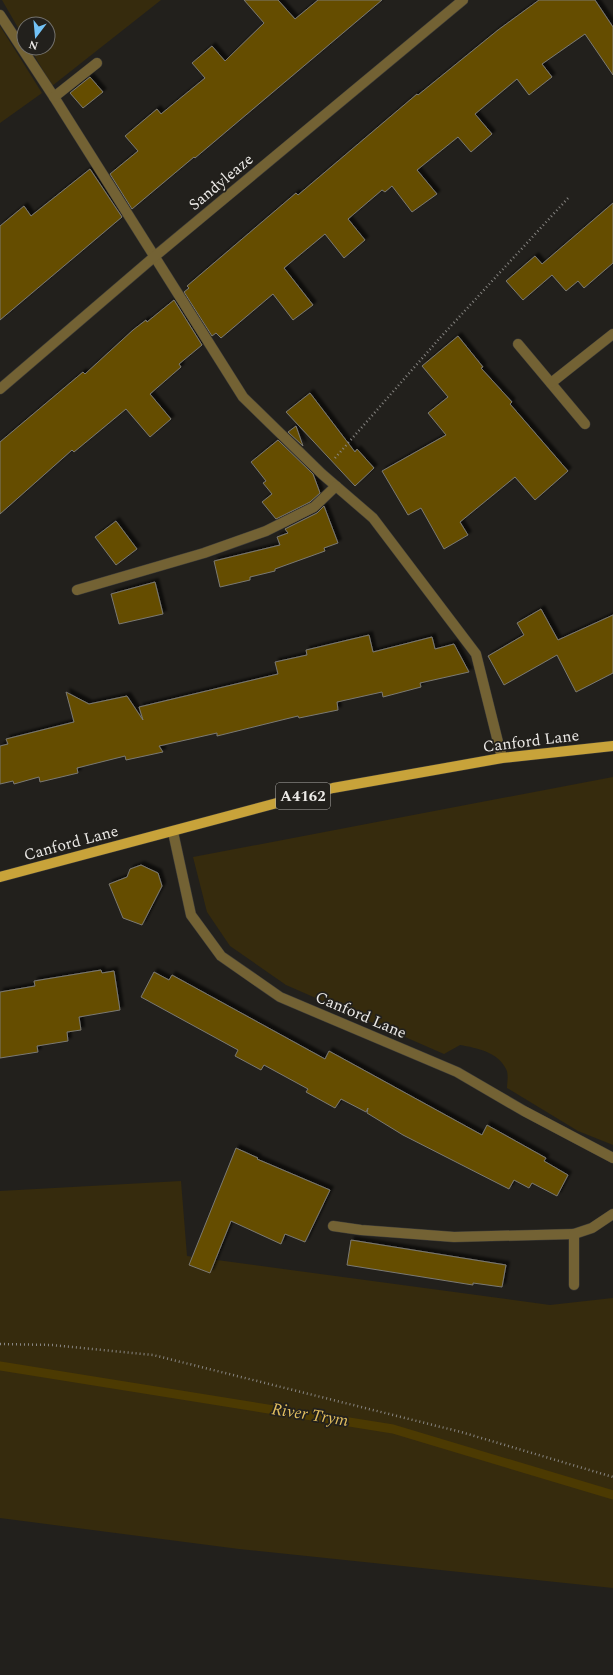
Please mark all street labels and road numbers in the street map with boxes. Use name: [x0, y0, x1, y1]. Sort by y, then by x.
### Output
street label: Sandyleaze: [183, 148, 259, 216]
street label: Canford Lane: [481, 723, 581, 759]
road number: A4162: [276, 783, 330, 809]
street label: Canford Lane: [21, 819, 121, 867]
street label: Canford Lane: [312, 985, 410, 1045]

